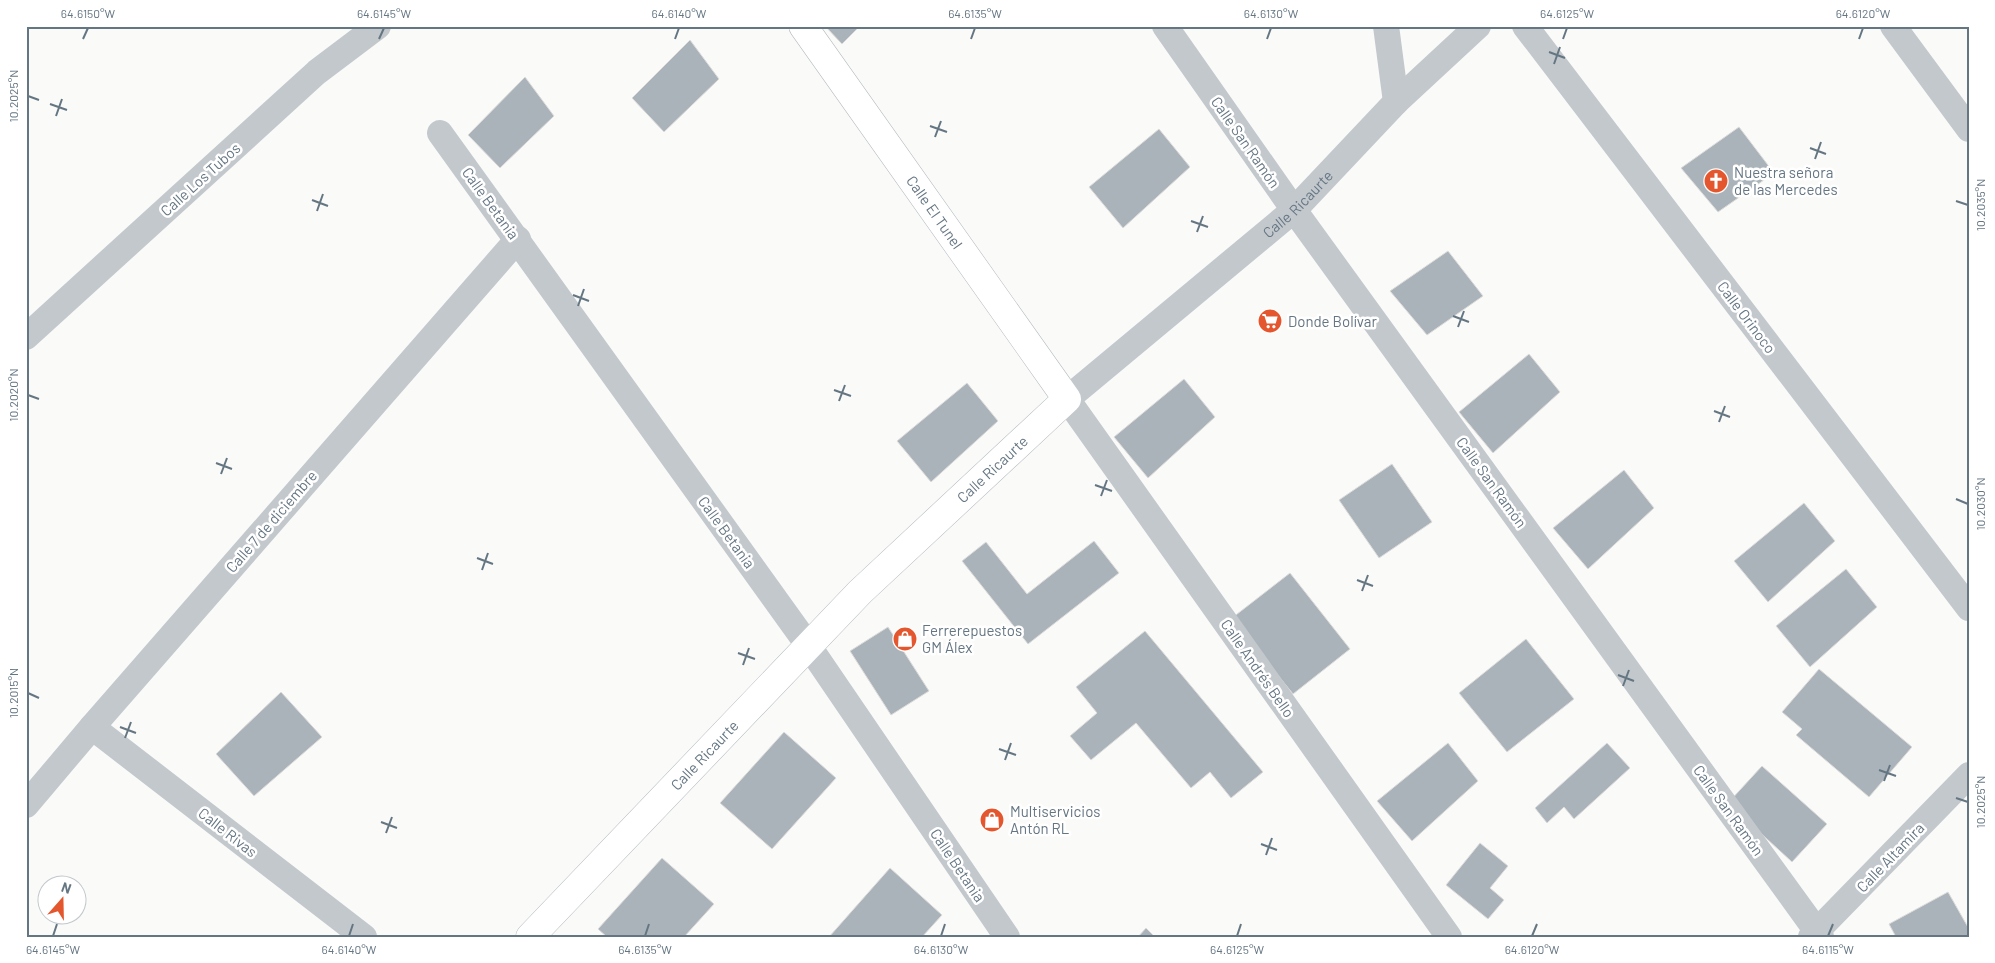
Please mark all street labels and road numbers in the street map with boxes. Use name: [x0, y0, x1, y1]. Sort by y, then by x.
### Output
street label: Calle San Ramón: [1208, 93, 1284, 191]
street label: Calle Los Tubos: [156, 139, 244, 219]
street label: Calle Betania: [459, 164, 523, 242]
street label: Calle Ricaurte: [1259, 166, 1336, 241]
street label: Calle El Tunel: [903, 172, 967, 252]
street label: Calle Orinoco: [1714, 278, 1780, 356]
street label: Calle Ricaurte: [953, 432, 1031, 506]
street label: Calle San Ramón: [1453, 433, 1531, 531]
street label: Calle 7 de diciembre: [222, 466, 320, 576]
street label: Calle Betania: [695, 493, 759, 571]
street label: Calle Andrés Bello: [1217, 615, 1299, 721]
street label: Calle Ricaurte: [667, 716, 742, 794]
street label: Calle San Ramón: [1690, 761, 1768, 859]
street label: Calle Rivas: [195, 804, 261, 860]
street label: Calle Altamira: [1852, 819, 1928, 895]
street label: Calle Betania: [927, 825, 989, 905]

